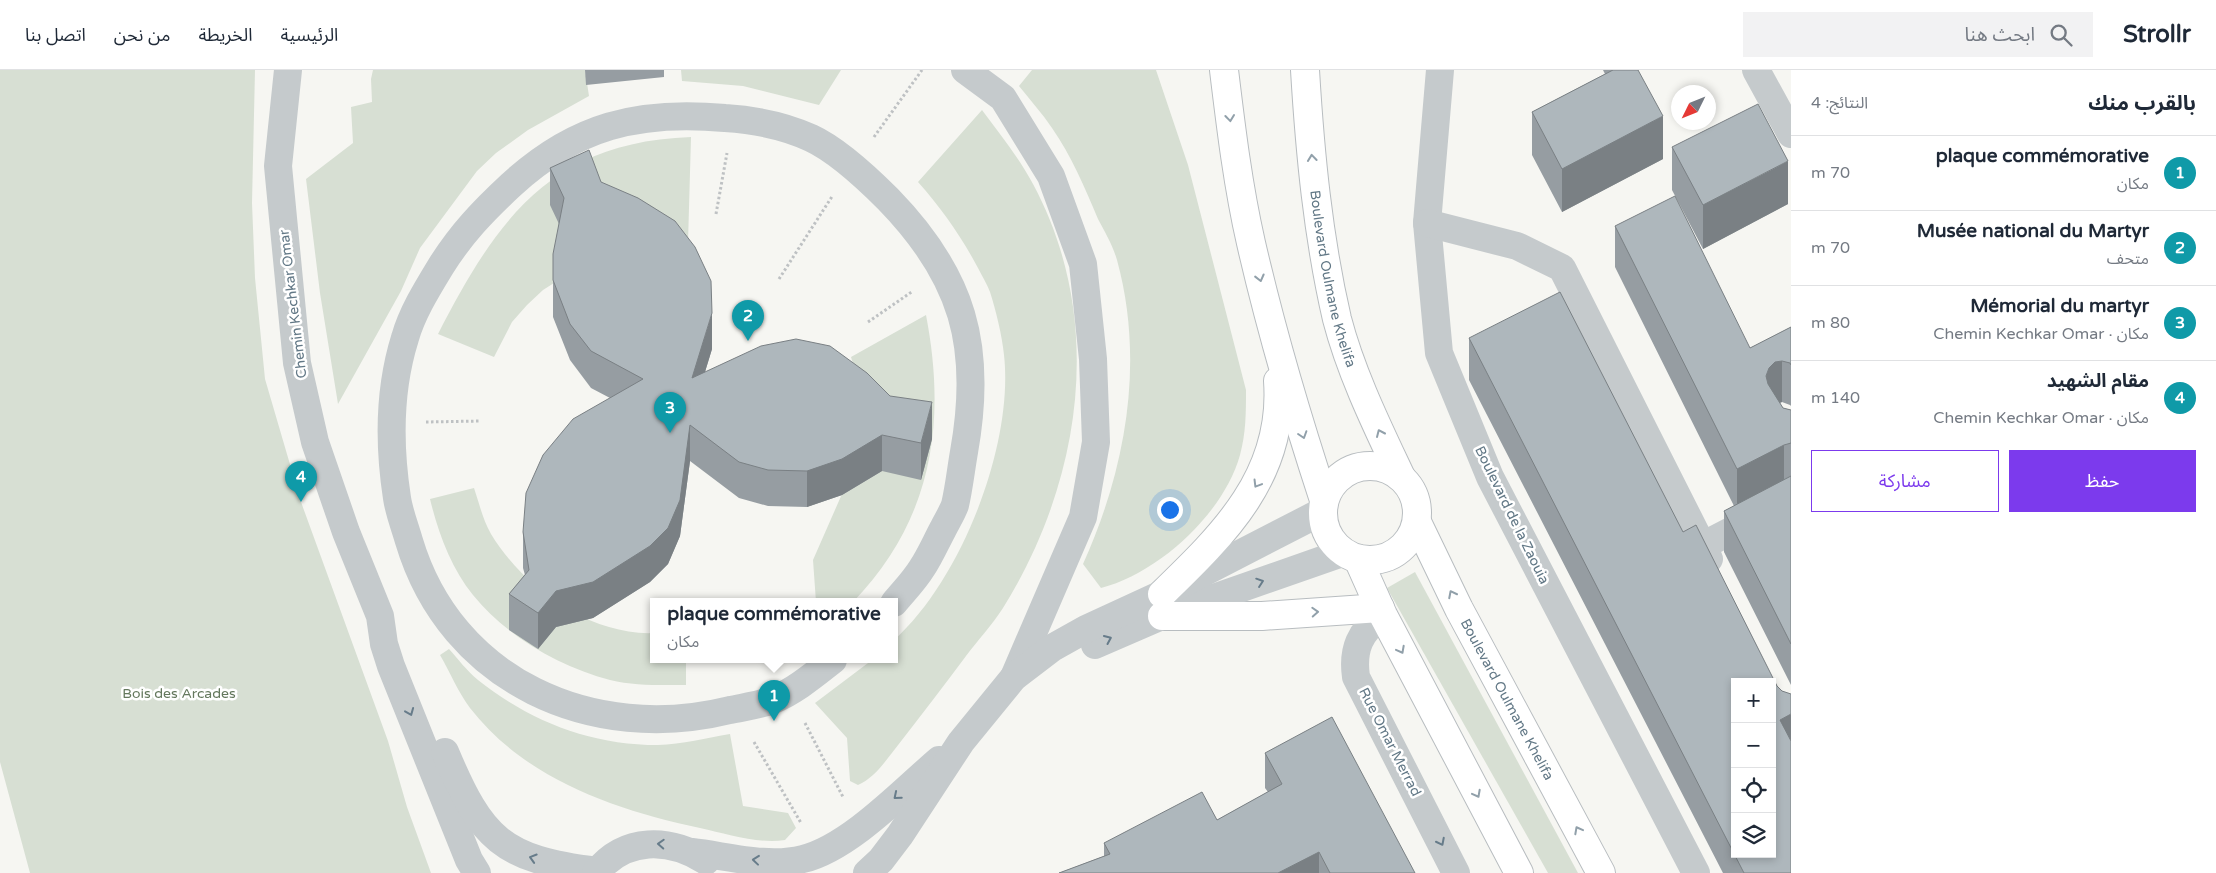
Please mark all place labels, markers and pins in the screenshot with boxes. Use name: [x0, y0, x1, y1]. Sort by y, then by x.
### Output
pin: 2: [732, 300, 764, 341]
pin: 3: [654, 392, 686, 433]
pin: 4: [285, 461, 317, 502]
pin: 1: [758, 680, 790, 721]

